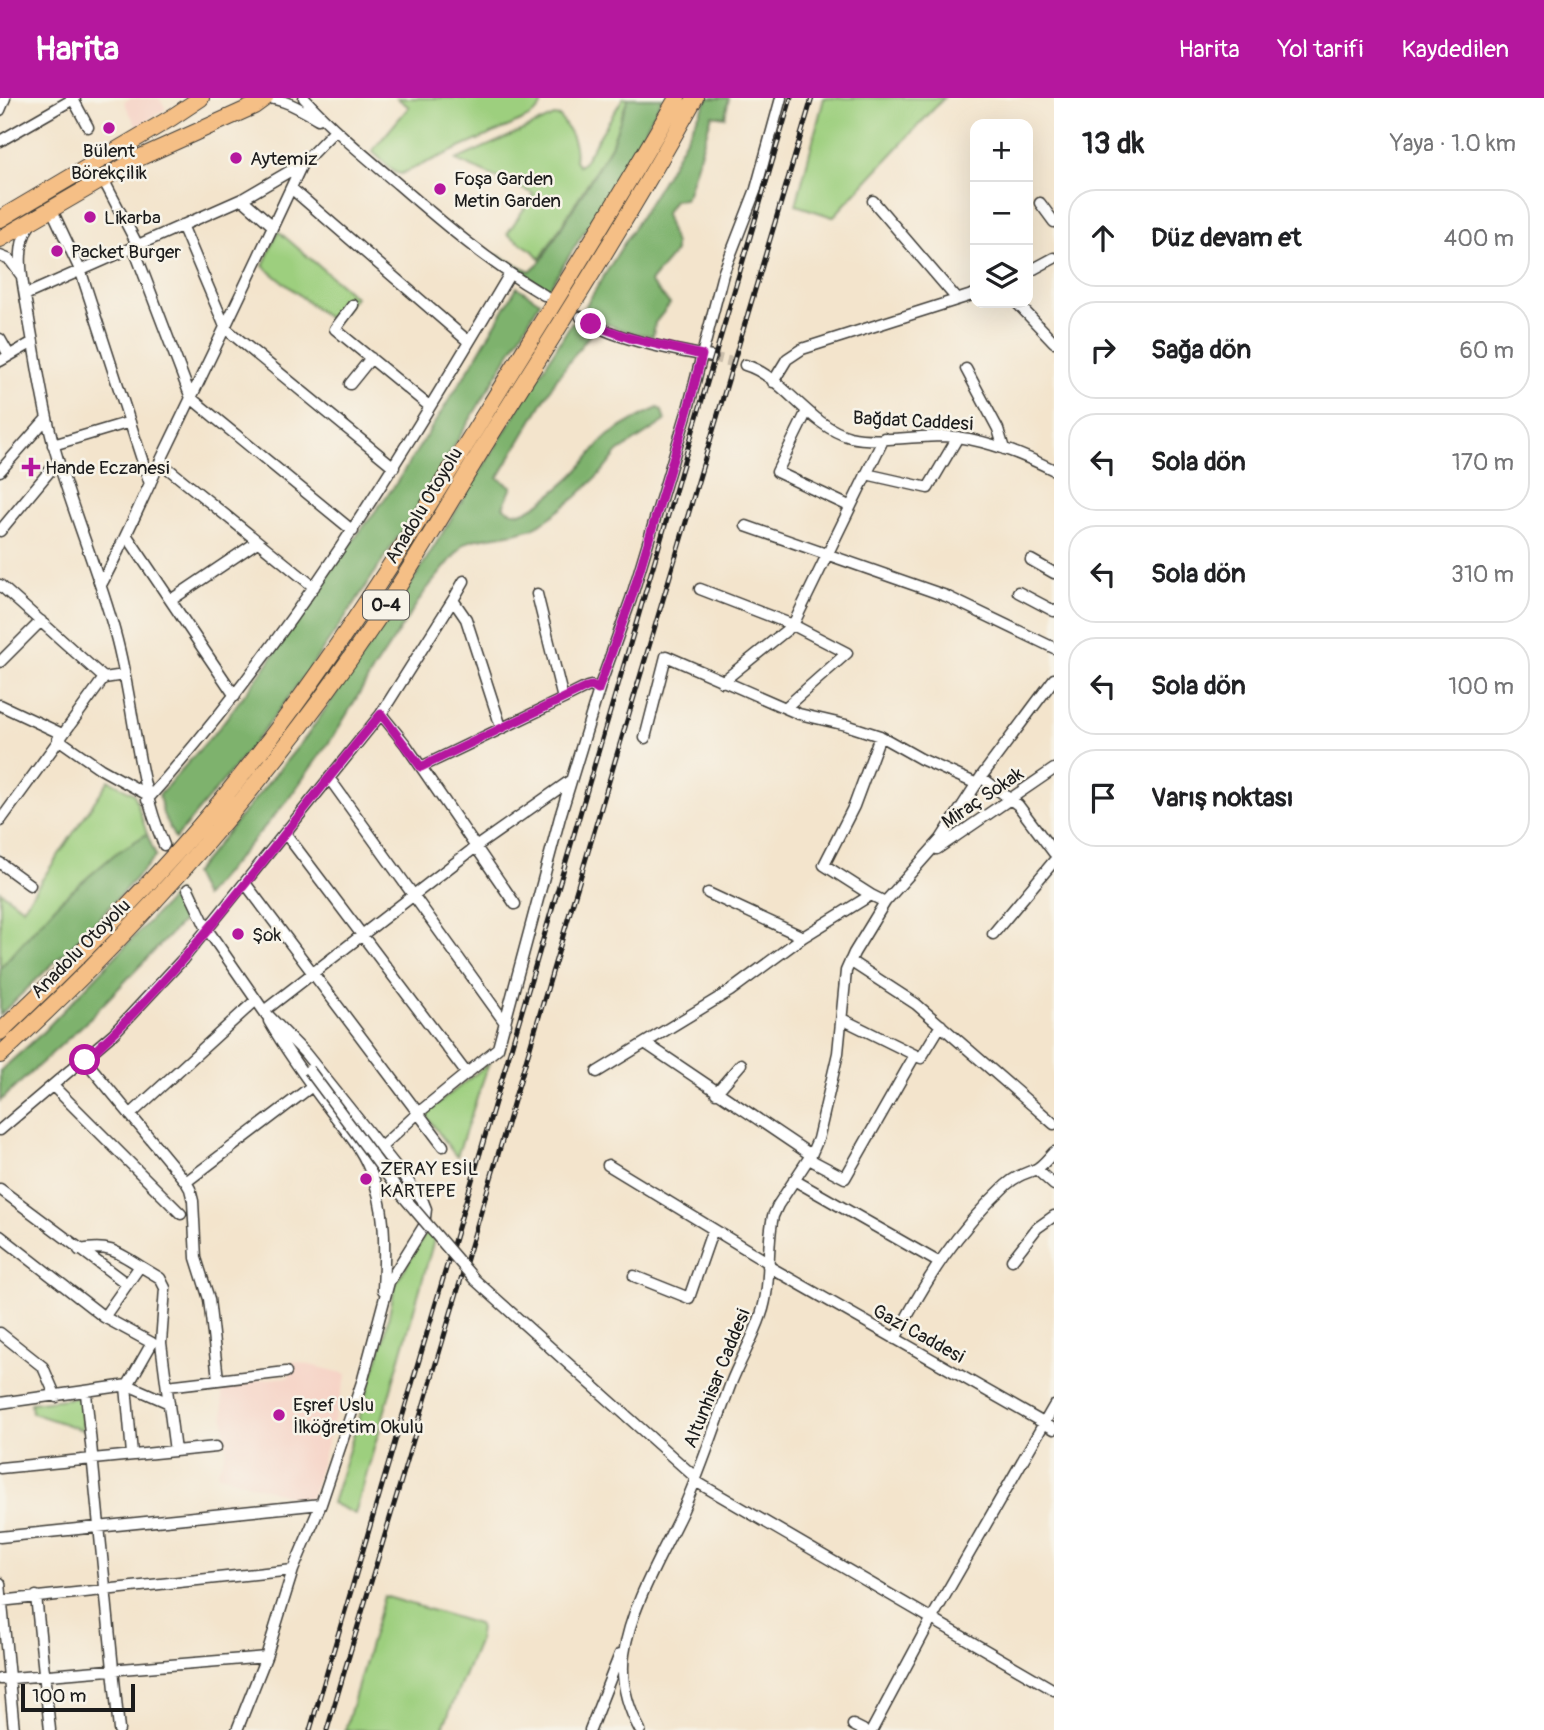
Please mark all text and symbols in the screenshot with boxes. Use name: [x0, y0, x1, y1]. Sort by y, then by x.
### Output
text: Harita: [35, 29, 119, 70]
text: Harita: [1178, 35, 1240, 64]
text: Yol tarifi: [1278, 35, 1363, 64]
text: Kaydedilen: [1401, 35, 1509, 64]
map controls: [970, 119, 1033, 308]
button: +: [970, 119, 1033, 182]
marker: Bülent Börekçilik: [101, 120, 117, 136]
text: 13 dk: [1082, 125, 1144, 162]
text: Yaya · 1.0 km: [1390, 129, 1516, 158]
place label: Bülent Börekçilik: [71, 139, 147, 185]
place label: Aytemiz: [250, 147, 318, 171]
marker: Aytemiz: [228, 150, 244, 166]
place label: Foşa Garden Metin Garden: [454, 167, 561, 213]
marker: Foşa Garden Metin Garden: [432, 181, 448, 197]
button: −: [970, 182, 1033, 245]
place label: Likarba: [104, 206, 161, 230]
marker: Likarba: [82, 209, 98, 225]
icon: ahead: [1084, 219, 1122, 257]
text: Düz devam et: [1151, 222, 1302, 254]
text: 400 m: [1444, 224, 1514, 253]
place label: Packet Burger: [71, 240, 181, 264]
marker: Packet Burger: [49, 243, 65, 259]
button: layers: [970, 245, 1033, 308]
route end: [575, 308, 606, 339]
icon: right: [1084, 331, 1122, 369]
text: Sağa dön: [1151, 334, 1251, 366]
text: 60 m: [1459, 336, 1514, 365]
street label: Bağdat Caddesi: [852, 406, 974, 436]
street label: Anadolu Otoyolu: [380, 443, 468, 568]
icon: left: [1084, 443, 1122, 481]
text: Sola dön: [1151, 446, 1246, 478]
text: 170 m: [1452, 448, 1514, 477]
place label: Hande Eczanesi: [45, 456, 170, 480]
marker: Hande Eczanesi: [23, 459, 39, 475]
icon: left: [1084, 555, 1122, 593]
text: Sola dön: [1151, 558, 1246, 590]
text: 310 m: [1451, 560, 1514, 589]
road number: O-4: [363, 590, 409, 620]
icon: left: [1084, 667, 1122, 705]
text: Sola dön: [1151, 670, 1246, 702]
text: 100 m: [1448, 672, 1514, 701]
street label: Miraç Sokak: [937, 762, 1028, 834]
icon: arrive: [1084, 779, 1122, 817]
text: Varış noktası: [1151, 782, 1293, 814]
street label: Anadolu Otoyolu: [26, 894, 136, 1004]
place label: Şok: [252, 923, 281, 947]
marker: Şok: [230, 926, 246, 942]
route start: [69, 1044, 100, 1075]
place label: ZERAY ESİL KARTEPE: [380, 1157, 478, 1203]
marker: ZERAY ESİL KARTEPE: [358, 1171, 374, 1187]
street label: Gazi Caddesi: [868, 1299, 969, 1369]
street label: Altunhisar Caddesi: [678, 1305, 756, 1451]
place label: Eşref Uslu İlköğretim Okulu: [293, 1393, 424, 1439]
marker: Eşref Uslu İlköğretim Okulu: [271, 1407, 287, 1423]
scale bar: [21, 1681, 135, 1713]
text: 100 m: [32, 1684, 86, 1708]

